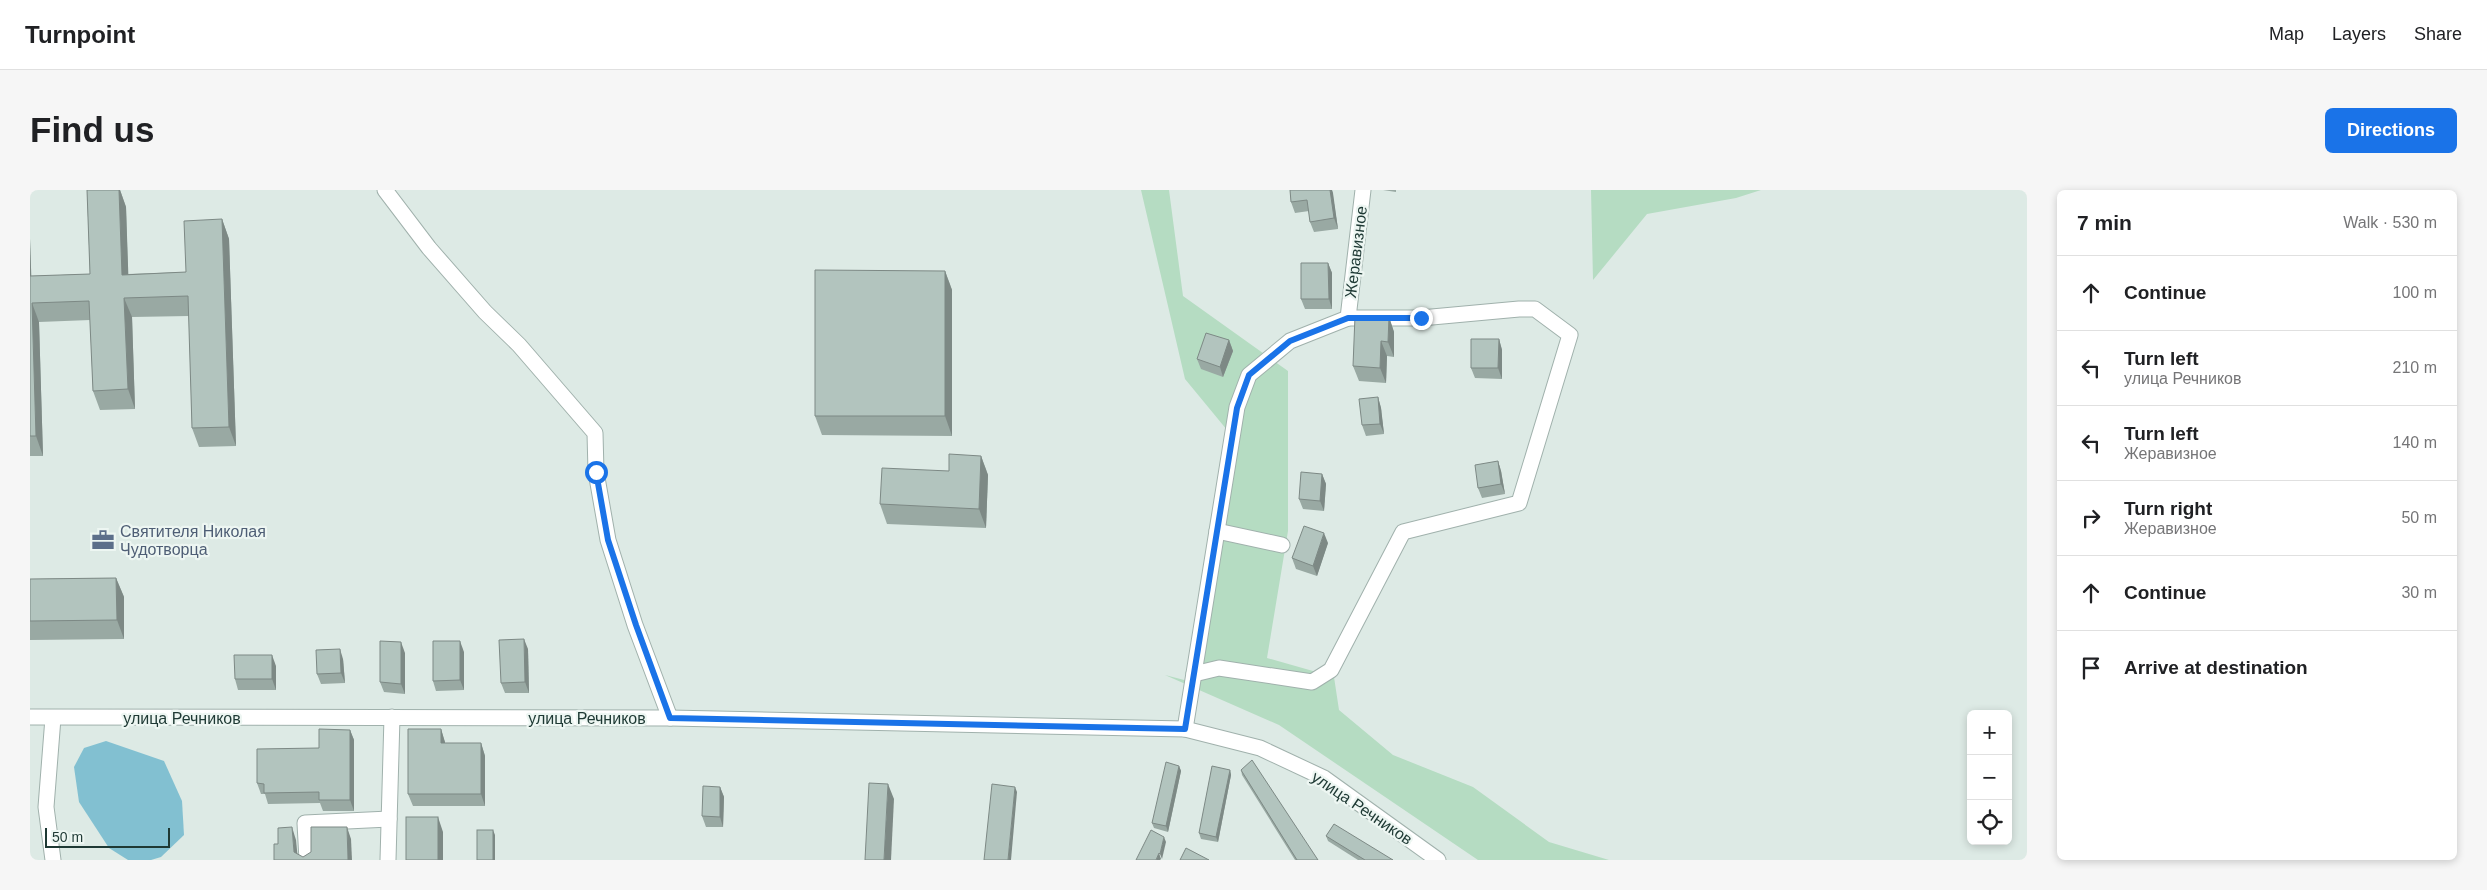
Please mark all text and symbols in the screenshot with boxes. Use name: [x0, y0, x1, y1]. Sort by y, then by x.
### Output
text: Turnpoint: [25, 21, 135, 48]
text: Map: [2269, 24, 2304, 44]
text: Layers: [2332, 24, 2386, 44]
text: Share: [2414, 24, 2462, 44]
button: Directions: [2325, 108, 2457, 153]
text: Find us: [30, 110, 154, 149]
street label: Жеравизное: [1342, 205, 1370, 299]
text: 7 min: [2077, 211, 2132, 234]
text: Walk · 530 m: [2343, 214, 2437, 231]
icon: ahead: [2077, 279, 2105, 307]
text: Continue: [2124, 282, 2206, 303]
text: 100 m: [2393, 284, 2437, 301]
route end: [1410, 307, 1433, 330]
text: Turn left: [2124, 348, 2199, 369]
icon: left: [2077, 354, 2105, 382]
text: 210 m: [2393, 359, 2437, 376]
text: улица Речников: [2124, 370, 2241, 387]
text: Turn left: [2124, 423, 2199, 444]
icon: left: [2077, 429, 2105, 457]
text: 140 m: [2393, 434, 2437, 451]
text: Жеравизное: [2124, 445, 2217, 462]
route start: [585, 461, 608, 484]
text: Turn right: [2124, 498, 2212, 519]
icon: right: [2077, 504, 2105, 532]
text: 50 m: [2401, 509, 2437, 526]
text: Жеравизное: [2124, 520, 2217, 537]
place label: Святителя Николая Чудотворца: [120, 523, 266, 558]
office icon: Святителя Николая Чудотворца: [90, 527, 116, 553]
icon: ahead: [2077, 579, 2105, 607]
text: Continue: [2124, 582, 2206, 603]
text: 30 m: [2401, 584, 2437, 601]
icon: arrive: [2077, 654, 2105, 682]
text: Arrive at destination: [2124, 657, 2308, 678]
street label: улица Речников: [123, 710, 241, 727]
street label: улица Речников: [528, 710, 646, 727]
map controls: [1967, 710, 2012, 845]
button: +: [1967, 710, 2012, 755]
button: −: [1967, 755, 2012, 800]
street label: улица Речников: [1309, 768, 1415, 848]
button: locate: [1967, 800, 2012, 845]
scale bar: [45, 825, 170, 848]
text: 50 m: [52, 829, 83, 845]

